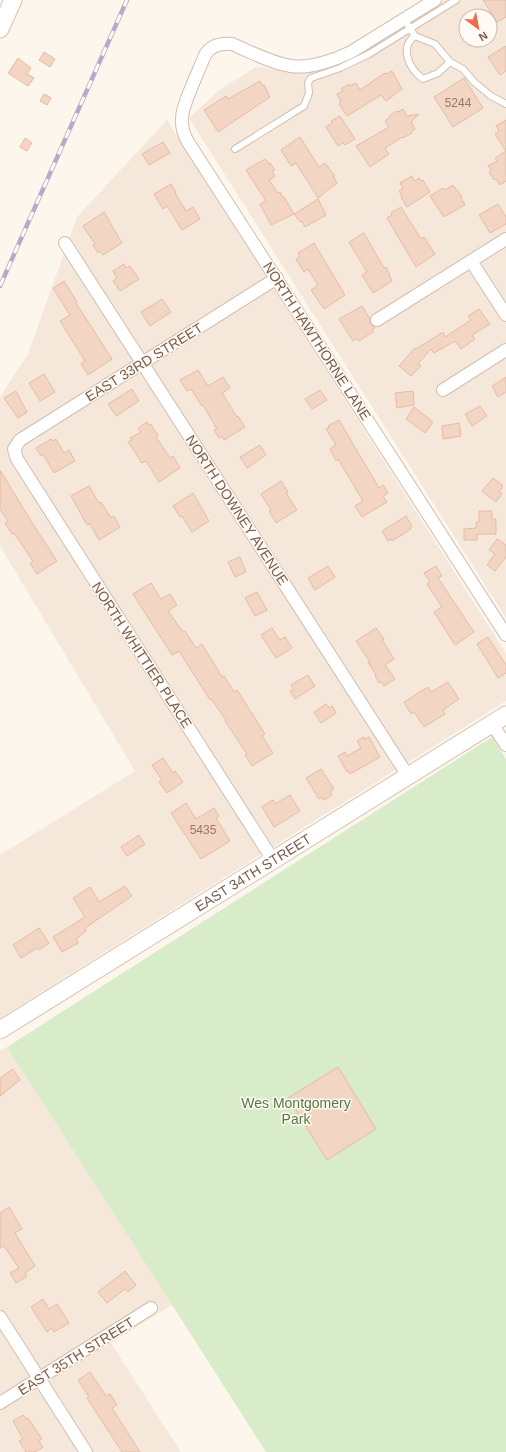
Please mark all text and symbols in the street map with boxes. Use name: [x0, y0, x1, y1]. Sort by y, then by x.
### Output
north arrow: [458, 8, 498, 48]
text: N: [477, 29, 490, 44]
house number: 5244: [445, 96, 472, 110]
street label: NORTH HAWTHORNE LANE: [260, 259, 374, 423]
street label: EAST 33RD STREET: [82, 319, 206, 405]
street label: NORTH DOWNEY AVENUE: [182, 432, 292, 588]
street label: NORTH WHITTIER PLACE: [89, 579, 195, 731]
house number: 5435: [190, 823, 217, 837]
street label: EAST 34TH STREET: [192, 830, 314, 915]
park label: Wes Montgomery Park: [241, 1095, 351, 1127]
street label: EAST 35TH STREET: [15, 1314, 137, 1398]

